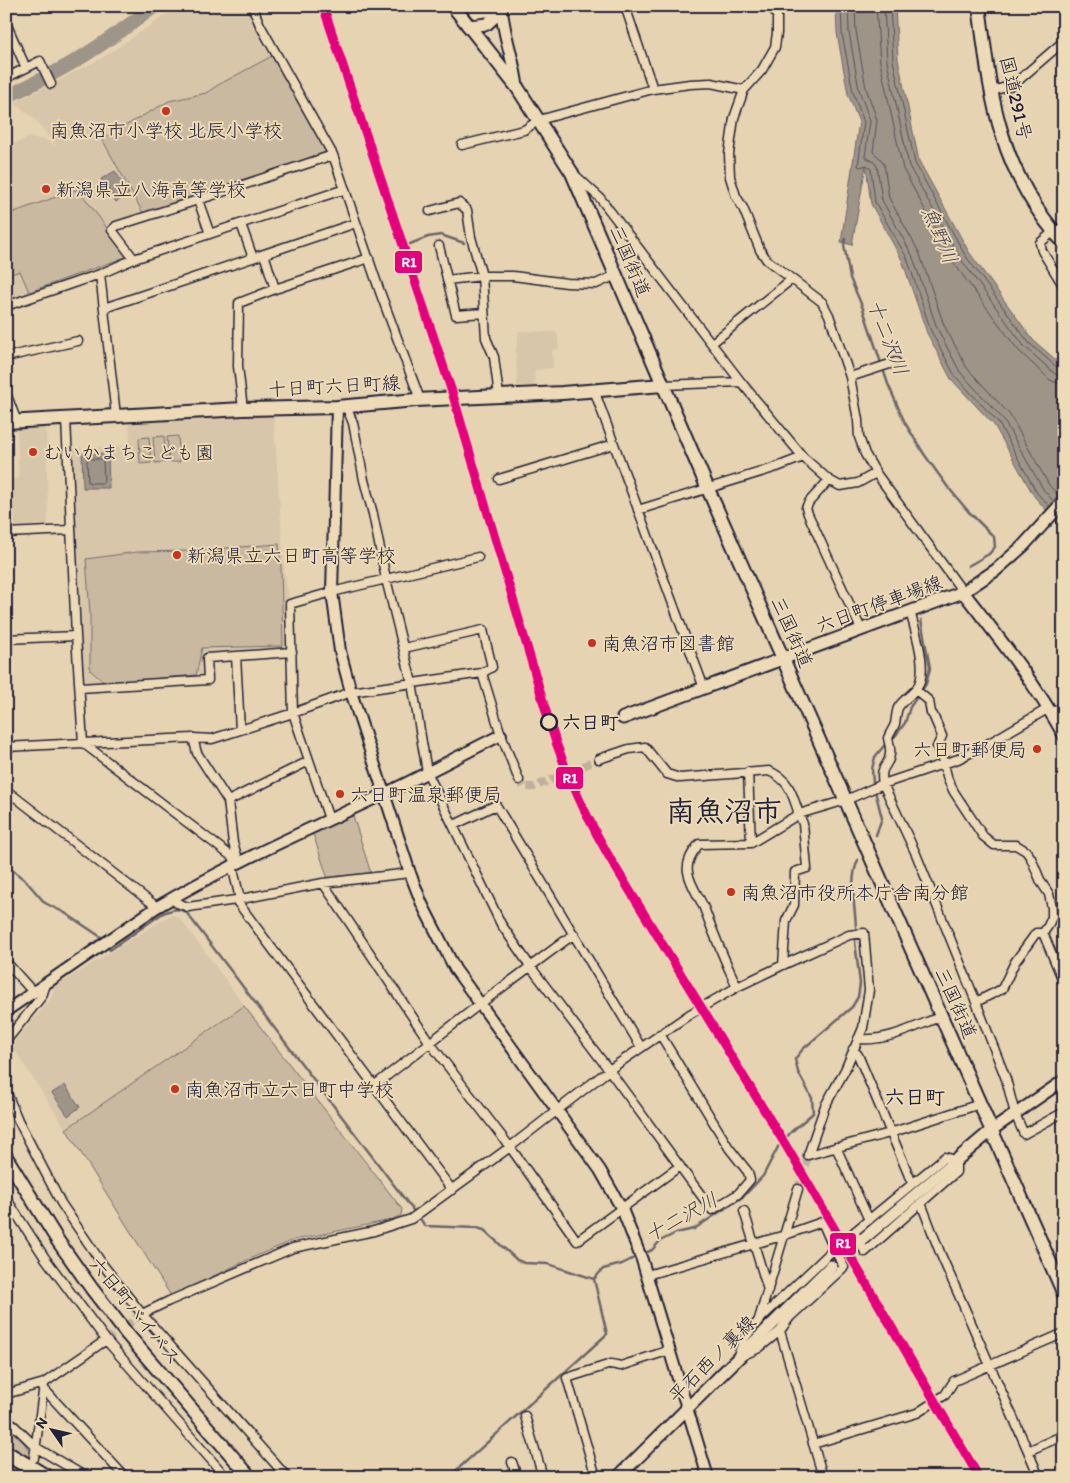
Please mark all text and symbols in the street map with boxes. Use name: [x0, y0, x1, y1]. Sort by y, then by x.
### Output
street label: 国道291号: [995, 54, 1037, 142]
marker: 南魚沼市小学校 北辰小学校: [160, 105, 172, 117]
place label: 南魚沼市小学校 北辰小学校: [50, 119, 282, 142]
place label: 新潟県立八海高等学校: [56, 178, 246, 201]
marker: 新潟県立八海高等学校: [40, 183, 52, 195]
water label: 魚野川: [917, 203, 963, 267]
street label: 三国街道: [605, 222, 655, 300]
line badge: R1: [394, 250, 423, 274]
text: R1: [402, 254, 417, 271]
water label: 十二沢川: [862, 295, 914, 379]
street label: 十日町六日町線: [267, 371, 401, 401]
place label: むいかまちこども園: [43, 441, 214, 464]
marker: むいかまちこども園: [27, 446, 39, 458]
place label: 新潟県立六日町高等学校: [187, 544, 396, 567]
marker: 新潟県立六日町高等学校: [171, 549, 183, 561]
street label: 六日町停車場線: [813, 570, 945, 638]
street label: 三国街道: [766, 593, 818, 671]
place label: 南魚沼市図書館: [602, 632, 735, 655]
marker: 南魚沼市図書館: [586, 637, 598, 649]
place label: 六日町: [562, 711, 619, 734]
marker: 六日町: [540, 713, 558, 731]
place label: 六日町郵便局: [913, 738, 1027, 761]
marker: 六日町郵便局: [1031, 743, 1043, 755]
line badge: R1: [555, 766, 584, 790]
text: R1: [563, 770, 578, 787]
place label: 六日町温泉郵便局: [350, 783, 502, 806]
marker: 六日町温泉郵便局: [334, 788, 346, 800]
district label: 南魚沼市: [666, 793, 782, 828]
place label: 南魚沼市役所本庁舎南分館: [741, 881, 969, 904]
marker: 南魚沼市役所本庁舎南分館: [725, 886, 737, 898]
street label: 三国街道: [930, 964, 982, 1042]
place label: 南魚沼市立六日町中学校: [185, 1078, 394, 1101]
marker: 南魚沼市立六日町中学校: [169, 1083, 181, 1095]
district label: 六日町: [885, 1085, 945, 1109]
water label: 十二沢川: [640, 1187, 722, 1247]
line badge: R1: [829, 1232, 857, 1256]
text: R1: [836, 1235, 851, 1252]
street label: 六日町バイパス: [84, 1252, 186, 1370]
street label: 平石西ノ裏線: [664, 1311, 760, 1407]
north arrow: [28, 1406, 78, 1456]
text: N: [32, 1414, 51, 1432]

